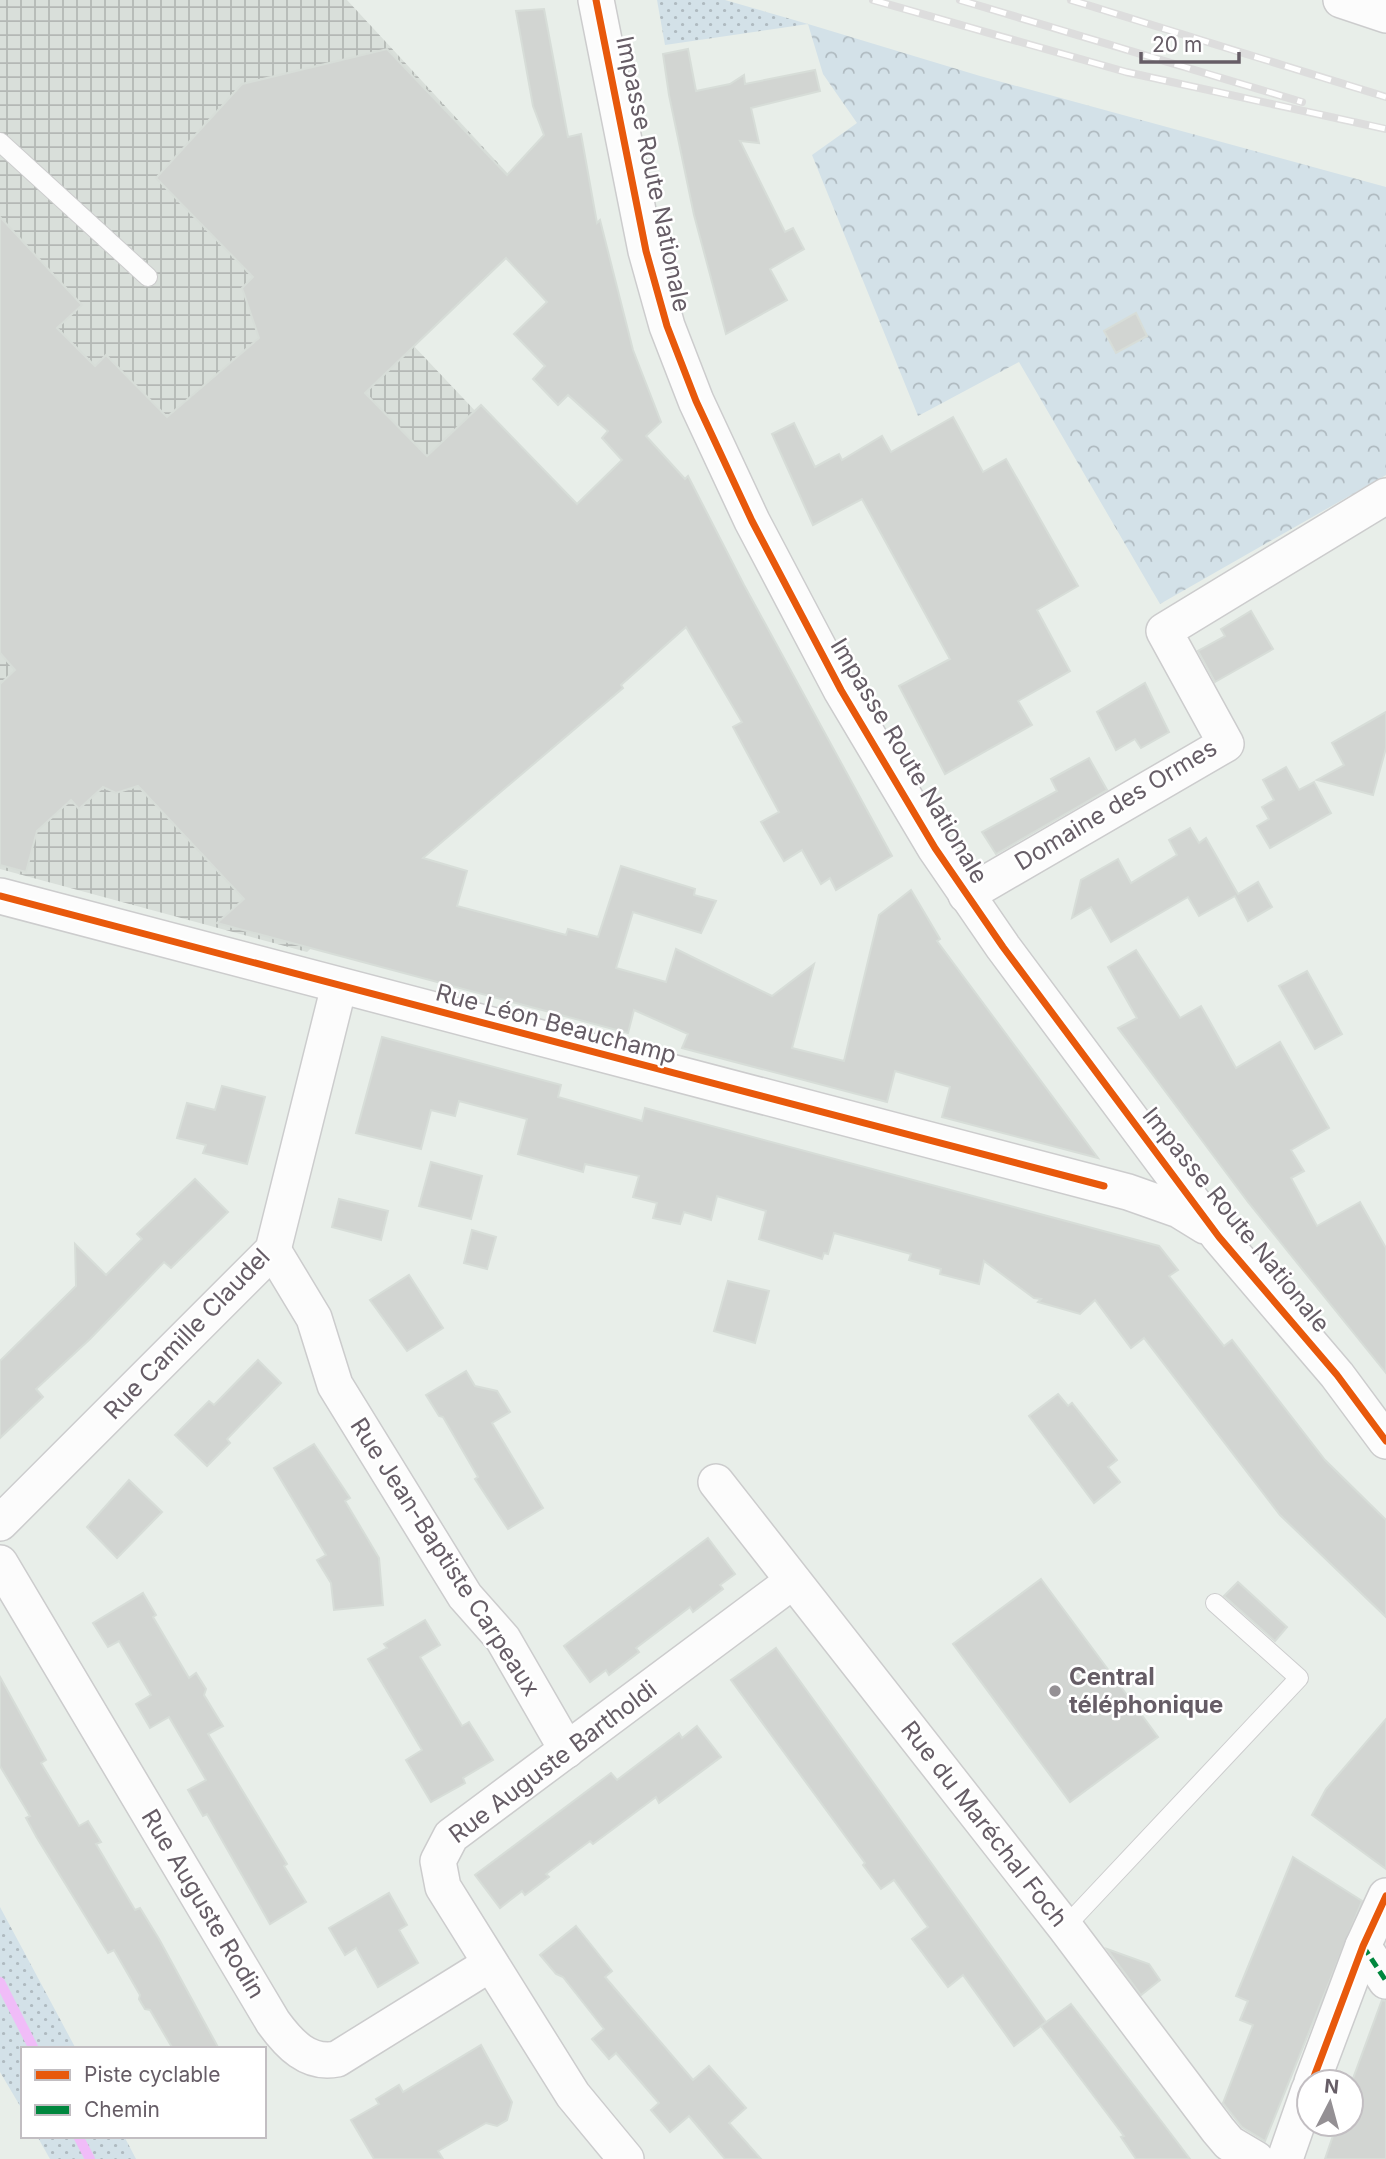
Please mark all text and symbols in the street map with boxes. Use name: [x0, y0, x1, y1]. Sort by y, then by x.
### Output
scale bar: [1141, 21, 1239, 65]
text: 20 m: [1152, 32, 1202, 57]
street label: Impasse Route Nationale: [610, 33, 697, 314]
street label: Impasse Route Nationale: [825, 633, 994, 889]
street label: Domaine des Ormes: [1009, 733, 1222, 876]
street label: Rue Léon Beauchamp: [433, 977, 680, 1070]
street label: Impasse Route Nationale: [1137, 1101, 1336, 1338]
street label: Rue Camille Claudel: [98, 1242, 276, 1425]
street label: Rue Jean-Baptiste Carpeaux: [345, 1412, 546, 1701]
place label: Central téléphonique: [1069, 1662, 1223, 1719]
street label: Rue Auguste Bartholdi: [443, 1674, 662, 1849]
marker: Central téléphonique: [1047, 1683, 1063, 1699]
street label: Rue du Maréchal Foch: [895, 1715, 1074, 1932]
street label: Rue Auguste Rodin: [136, 1804, 271, 2003]
legend: [21, 2047, 266, 2138]
text: Piste cyclable: [84, 2062, 220, 2087]
north arrow: [1295, 2068, 1365, 2138]
text: N: [1323, 2074, 1340, 2099]
text: Chemin: [84, 2097, 160, 2122]

